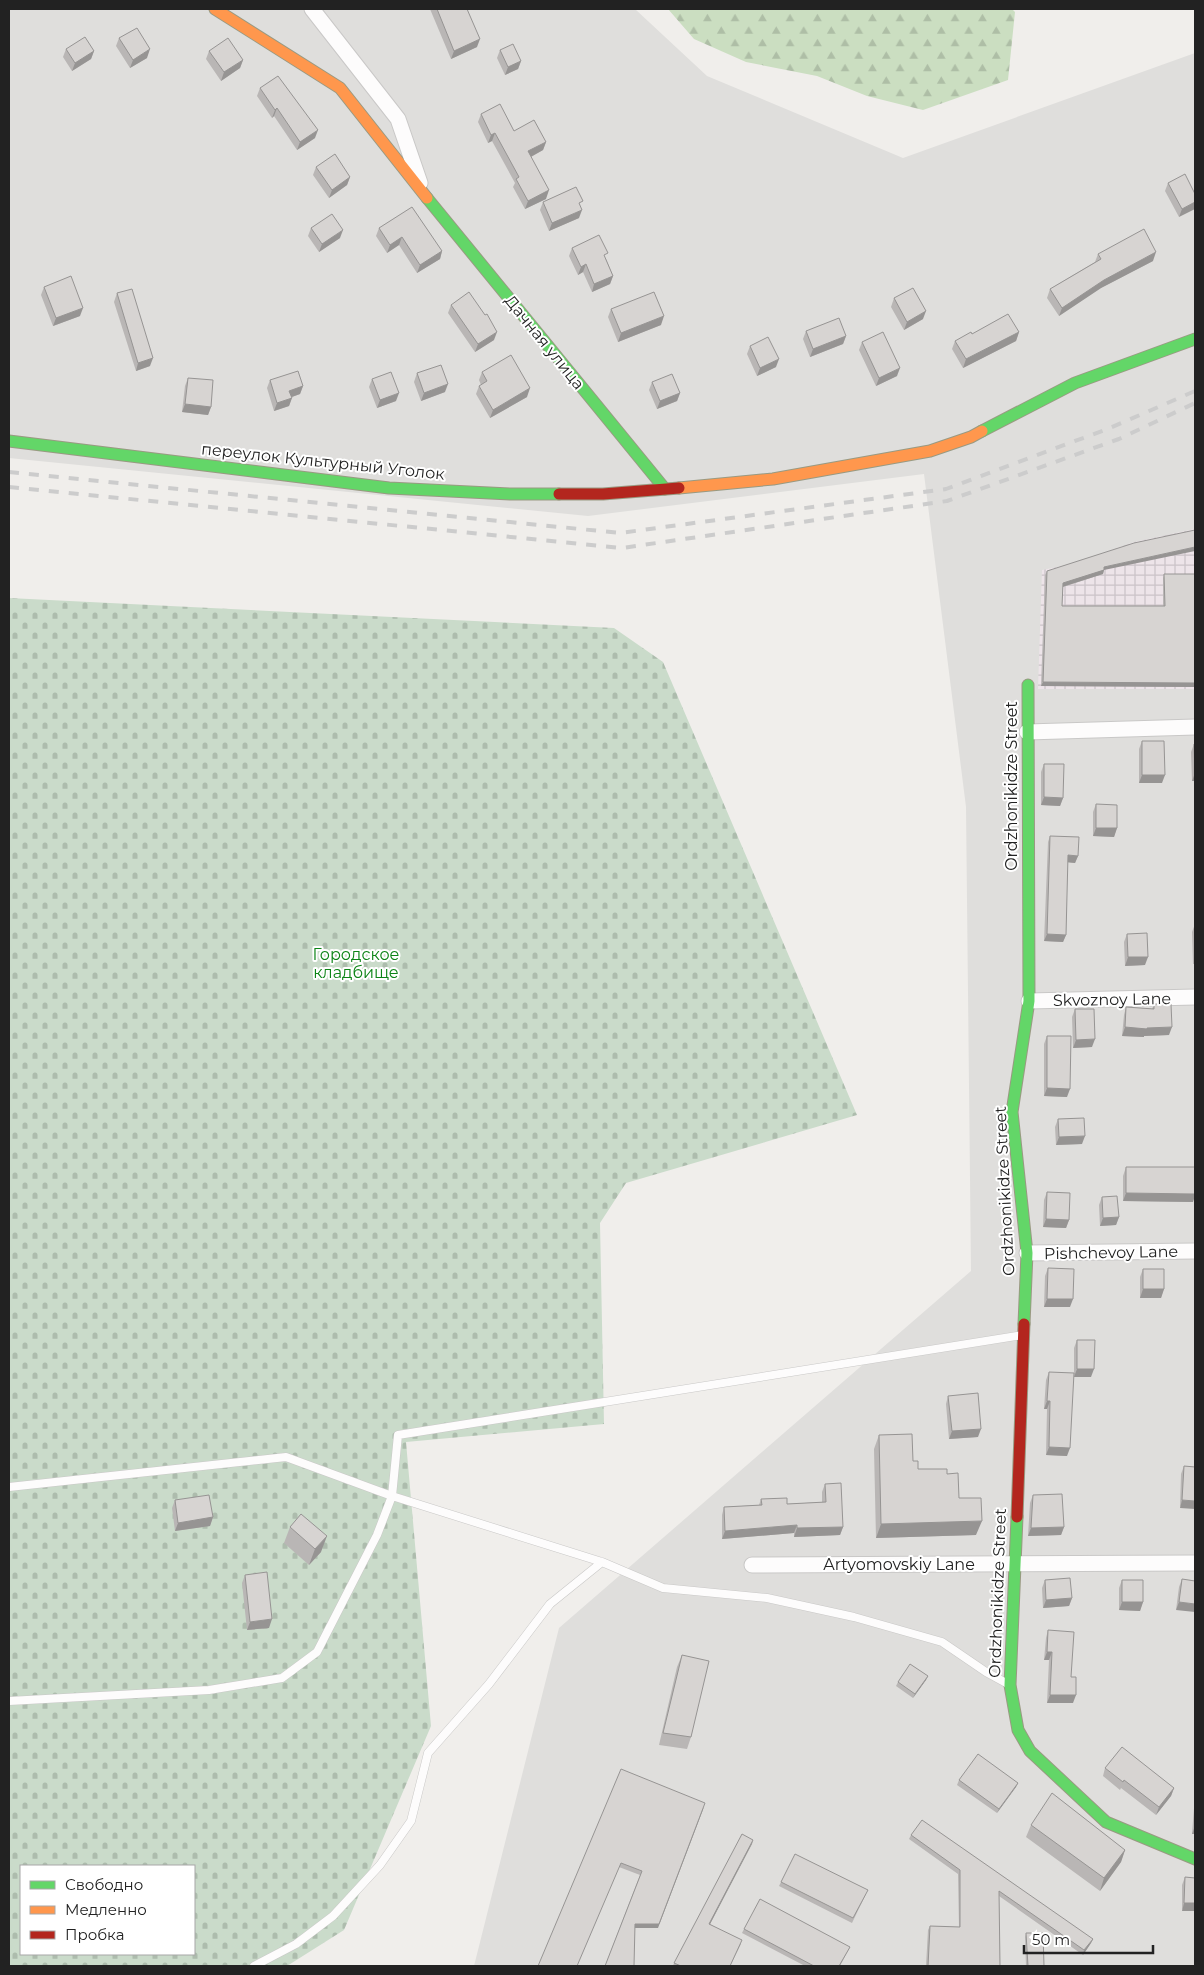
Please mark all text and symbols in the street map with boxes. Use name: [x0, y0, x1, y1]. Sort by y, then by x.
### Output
street label: Дачная улица: [501, 291, 588, 393]
street label: переулок Культурный Уголок: [200, 439, 446, 484]
street label: Ordzhonikidze Street: [1002, 701, 1021, 871]
park label: Городское кладбище: [312, 945, 400, 982]
street label: Skvoznoy Lane: [1053, 989, 1171, 1010]
street label: Ordzhonikidze Street: [991, 1105, 1018, 1276]
street label: Pishchevoy Lane: [1044, 1242, 1178, 1263]
street label: Ordzhonikidze Street: [985, 1507, 1010, 1678]
street label: Artyomovskiy Lane: [823, 1555, 975, 1574]
legend: [20, 1865, 195, 1955]
text: Свободно: [65, 1875, 143, 1894]
text: Медленно: [65, 1900, 147, 1919]
scale bar: [1024, 1922, 1153, 1954]
text: Пробка: [65, 1925, 124, 1944]
text: 50 m: [1032, 1930, 1070, 1949]

